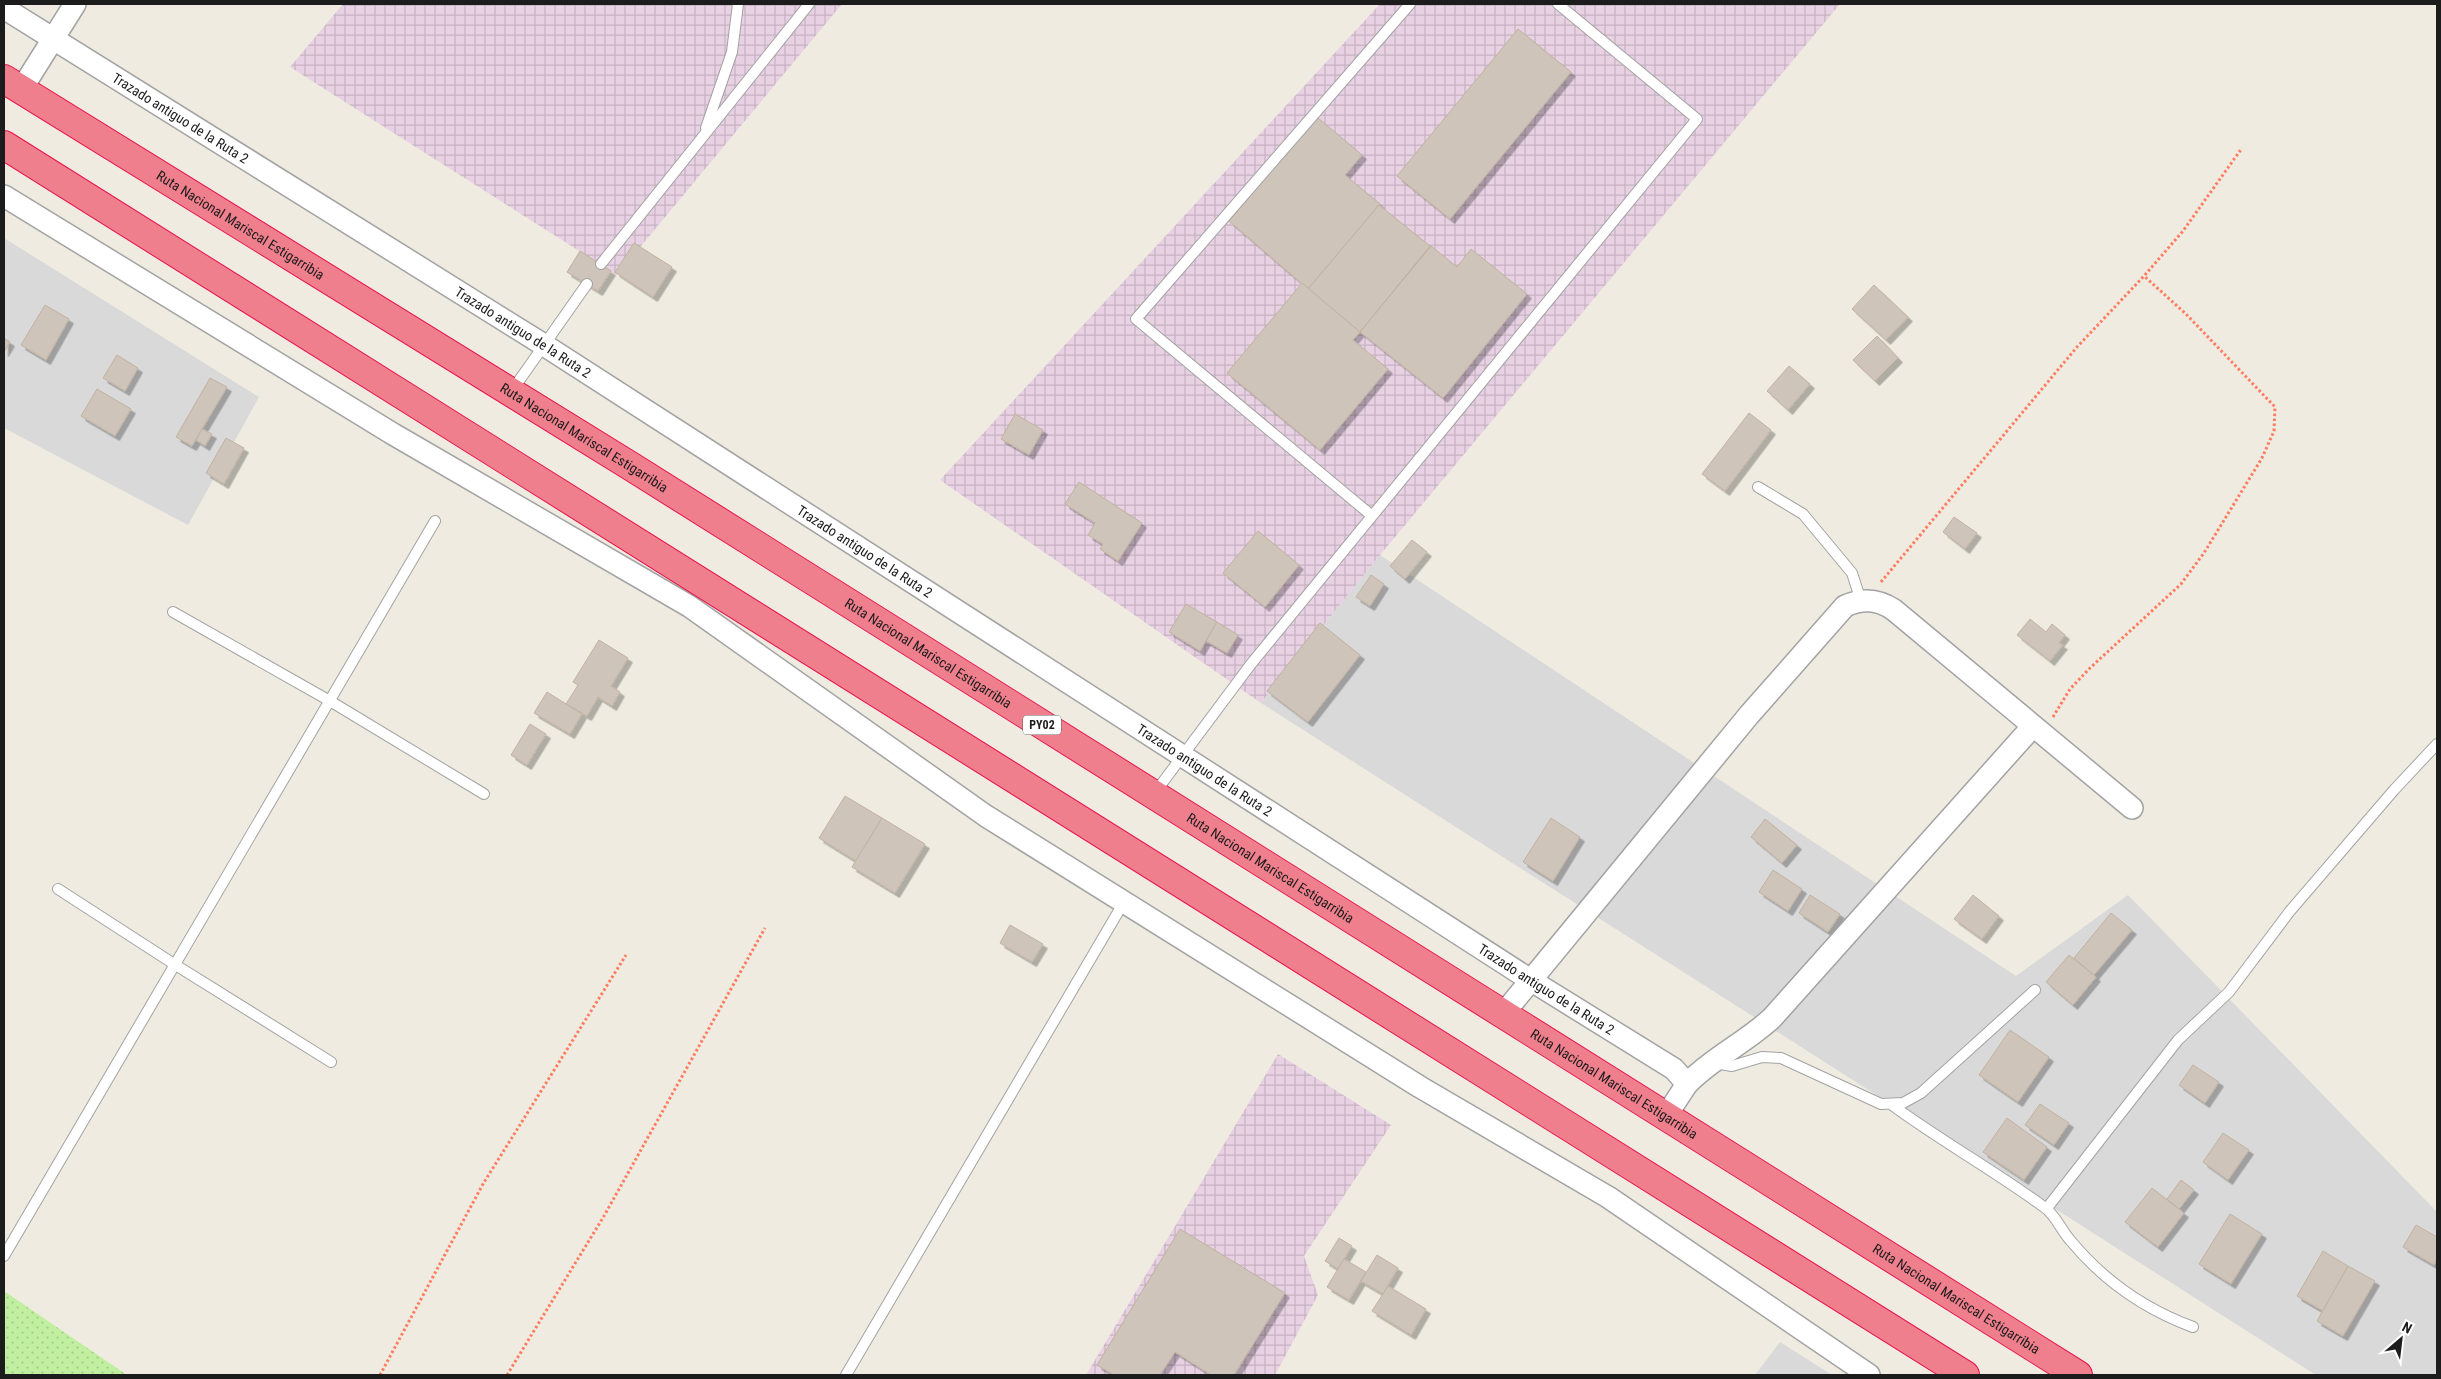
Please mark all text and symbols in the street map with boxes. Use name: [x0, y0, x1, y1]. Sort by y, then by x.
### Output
street label: Trazado antiguo de la Ruta 2: [109, 70, 252, 167]
street label: Ruta Nacional Mariscal Estigarribia: [154, 167, 327, 283]
street label: Trazado antiguo de la Ruta 2: [452, 284, 594, 381]
street label: Ruta Nacional Mariscal Estigarribia: [497, 380, 671, 496]
street label: Trazado antiguo de la Ruta 2: [794, 502, 935, 601]
street label: Ruta Nacional Mariscal Estigarribia: [842, 595, 1015, 711]
road number: PY02: [1023, 716, 1061, 734]
street label: Trazado antiguo de la Ruta 2: [1134, 721, 1275, 820]
street label: Ruta Nacional Mariscal Estigarribia: [1184, 809, 1357, 926]
street label: Trazado antiguo de la Ruta 2: [1475, 941, 1617, 1038]
street label: Ruta Nacional Mariscal Estigarribia: [1528, 1025, 1701, 1142]
street label: Ruta Nacional Mariscal Estigarribia: [1870, 1240, 2043, 1357]
north arrow: [2376, 1314, 2426, 1364]
text: N: [2400, 1318, 2415, 1337]

